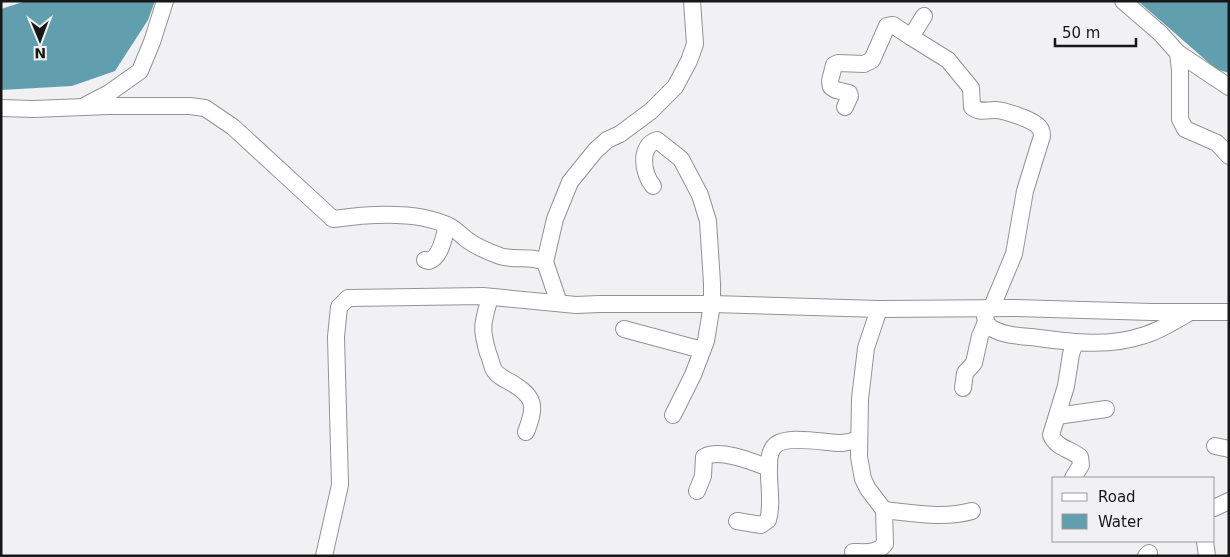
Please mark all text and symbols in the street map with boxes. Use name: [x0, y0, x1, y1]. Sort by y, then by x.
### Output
north arrow: [15, 15, 65, 65]
scale bar: [1055, 15, 1136, 47]
text: 50 m: [1062, 24, 1100, 42]
text: N: [34, 45, 46, 61]
legend: [1052, 477, 1215, 542]
text: Road: [1098, 488, 1136, 506]
text: Water: [1098, 513, 1143, 531]

